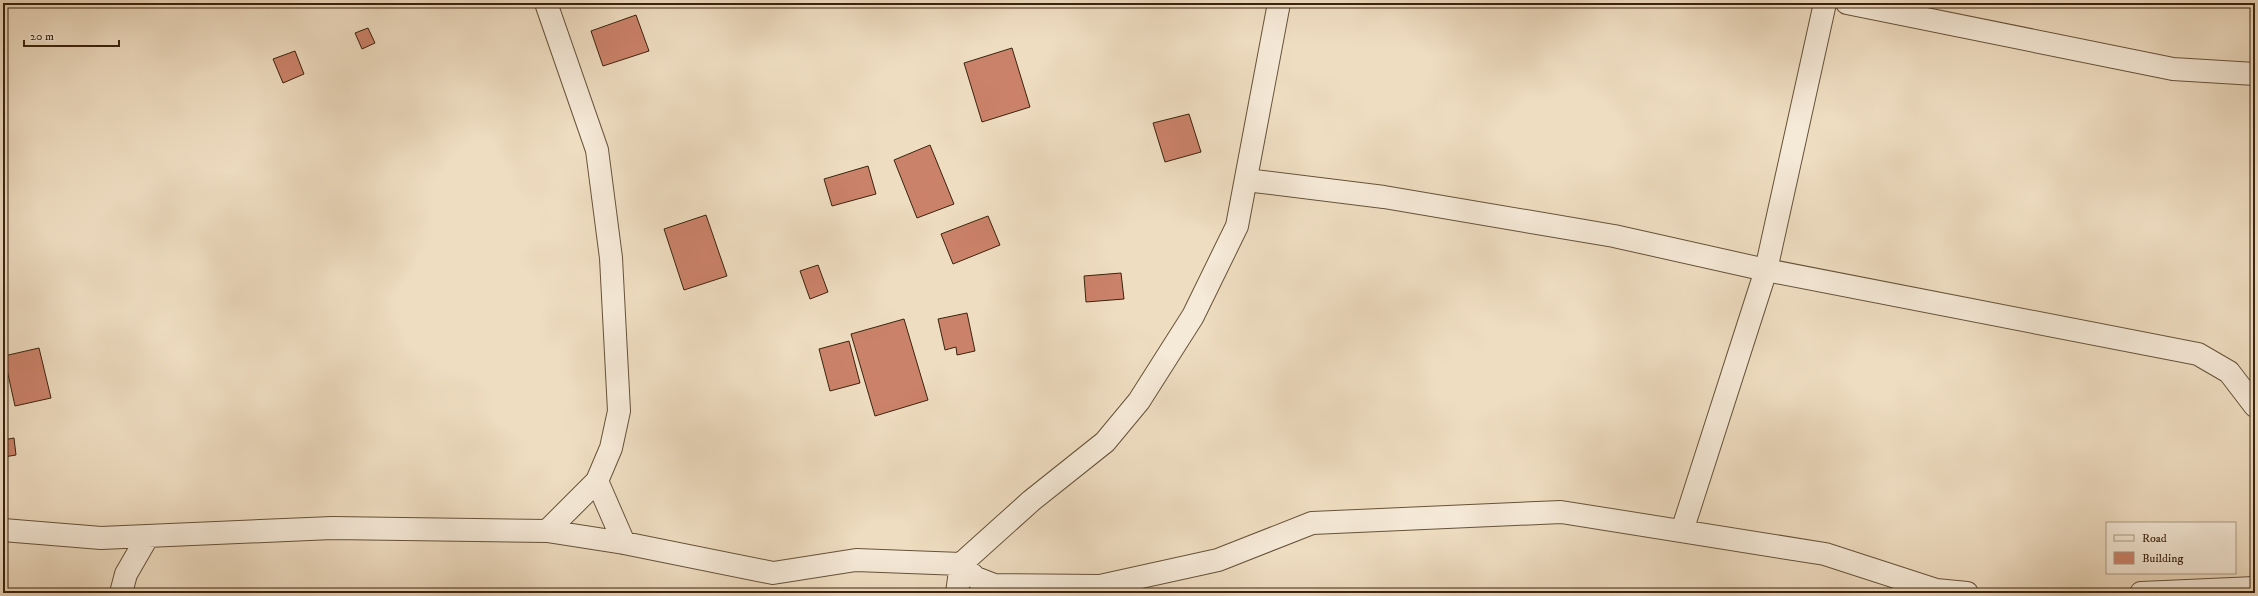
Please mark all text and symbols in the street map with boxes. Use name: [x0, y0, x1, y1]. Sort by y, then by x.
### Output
scale bar: [24, 22, 119, 48]
text: 20 m: [30, 29, 54, 44]
legend: [2106, 522, 2236, 574]
text: Road: [2142, 531, 2167, 546]
text: Building: [2142, 551, 2183, 566]

